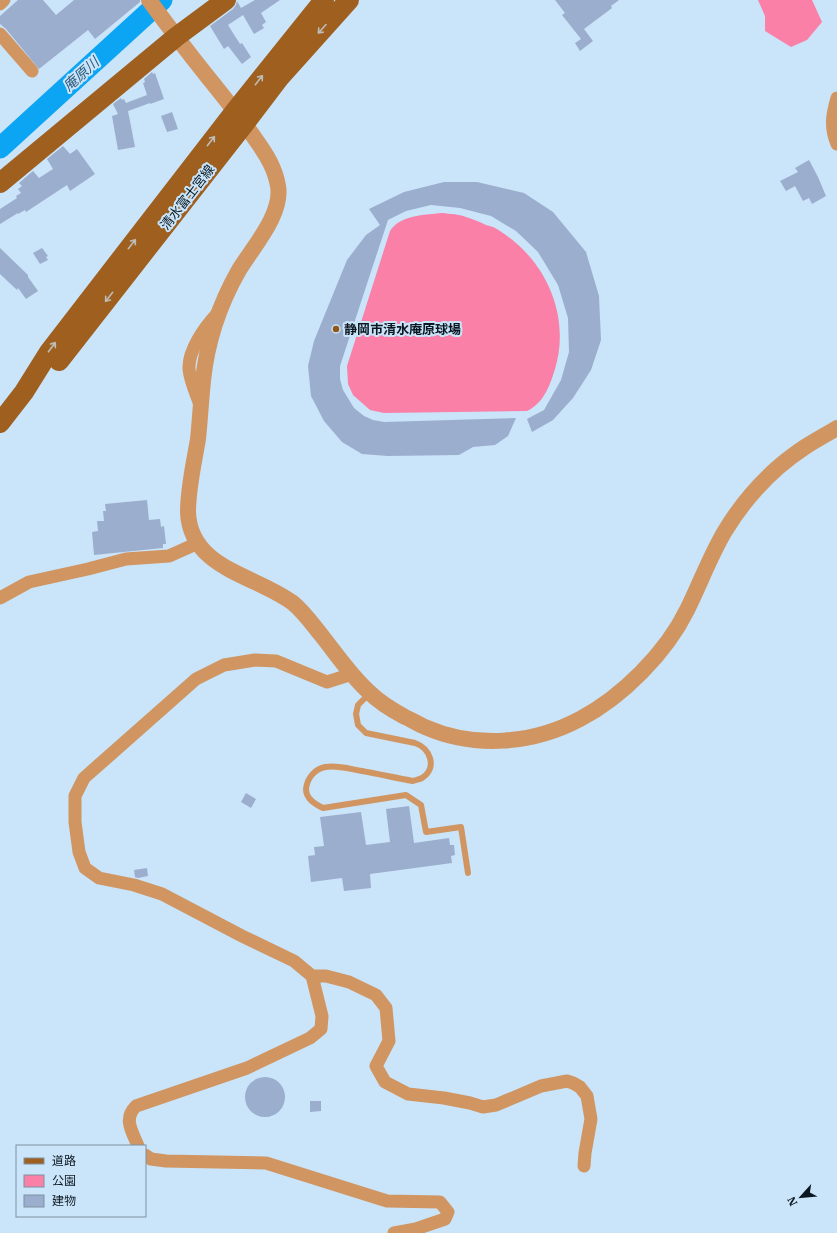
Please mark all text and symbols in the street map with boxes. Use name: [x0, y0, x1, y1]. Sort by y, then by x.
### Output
one-way arrow: [318, 23, 327, 33]
water label: 庵原川: [59, 52, 104, 95]
one-way arrow: [255, 75, 264, 86]
one-way arrow: [207, 136, 216, 147]
street label: 清水富士宮線: [157, 161, 218, 233]
one-way arrow: [128, 239, 136, 250]
one-way arrow: [105, 292, 113, 303]
place label: 静岡市清水庵原球場: [344, 321, 461, 338]
marker: 静岡市清水庵原球場: [331, 324, 341, 334]
one-way arrow: [48, 342, 57, 353]
legend: [16, 1145, 146, 1217]
text: 道路: [52, 1153, 76, 1168]
text: 公園: [52, 1173, 76, 1188]
north arrow: [781, 1177, 821, 1217]
text: 建物: [52, 1193, 76, 1208]
text: N: [784, 1194, 800, 1209]

